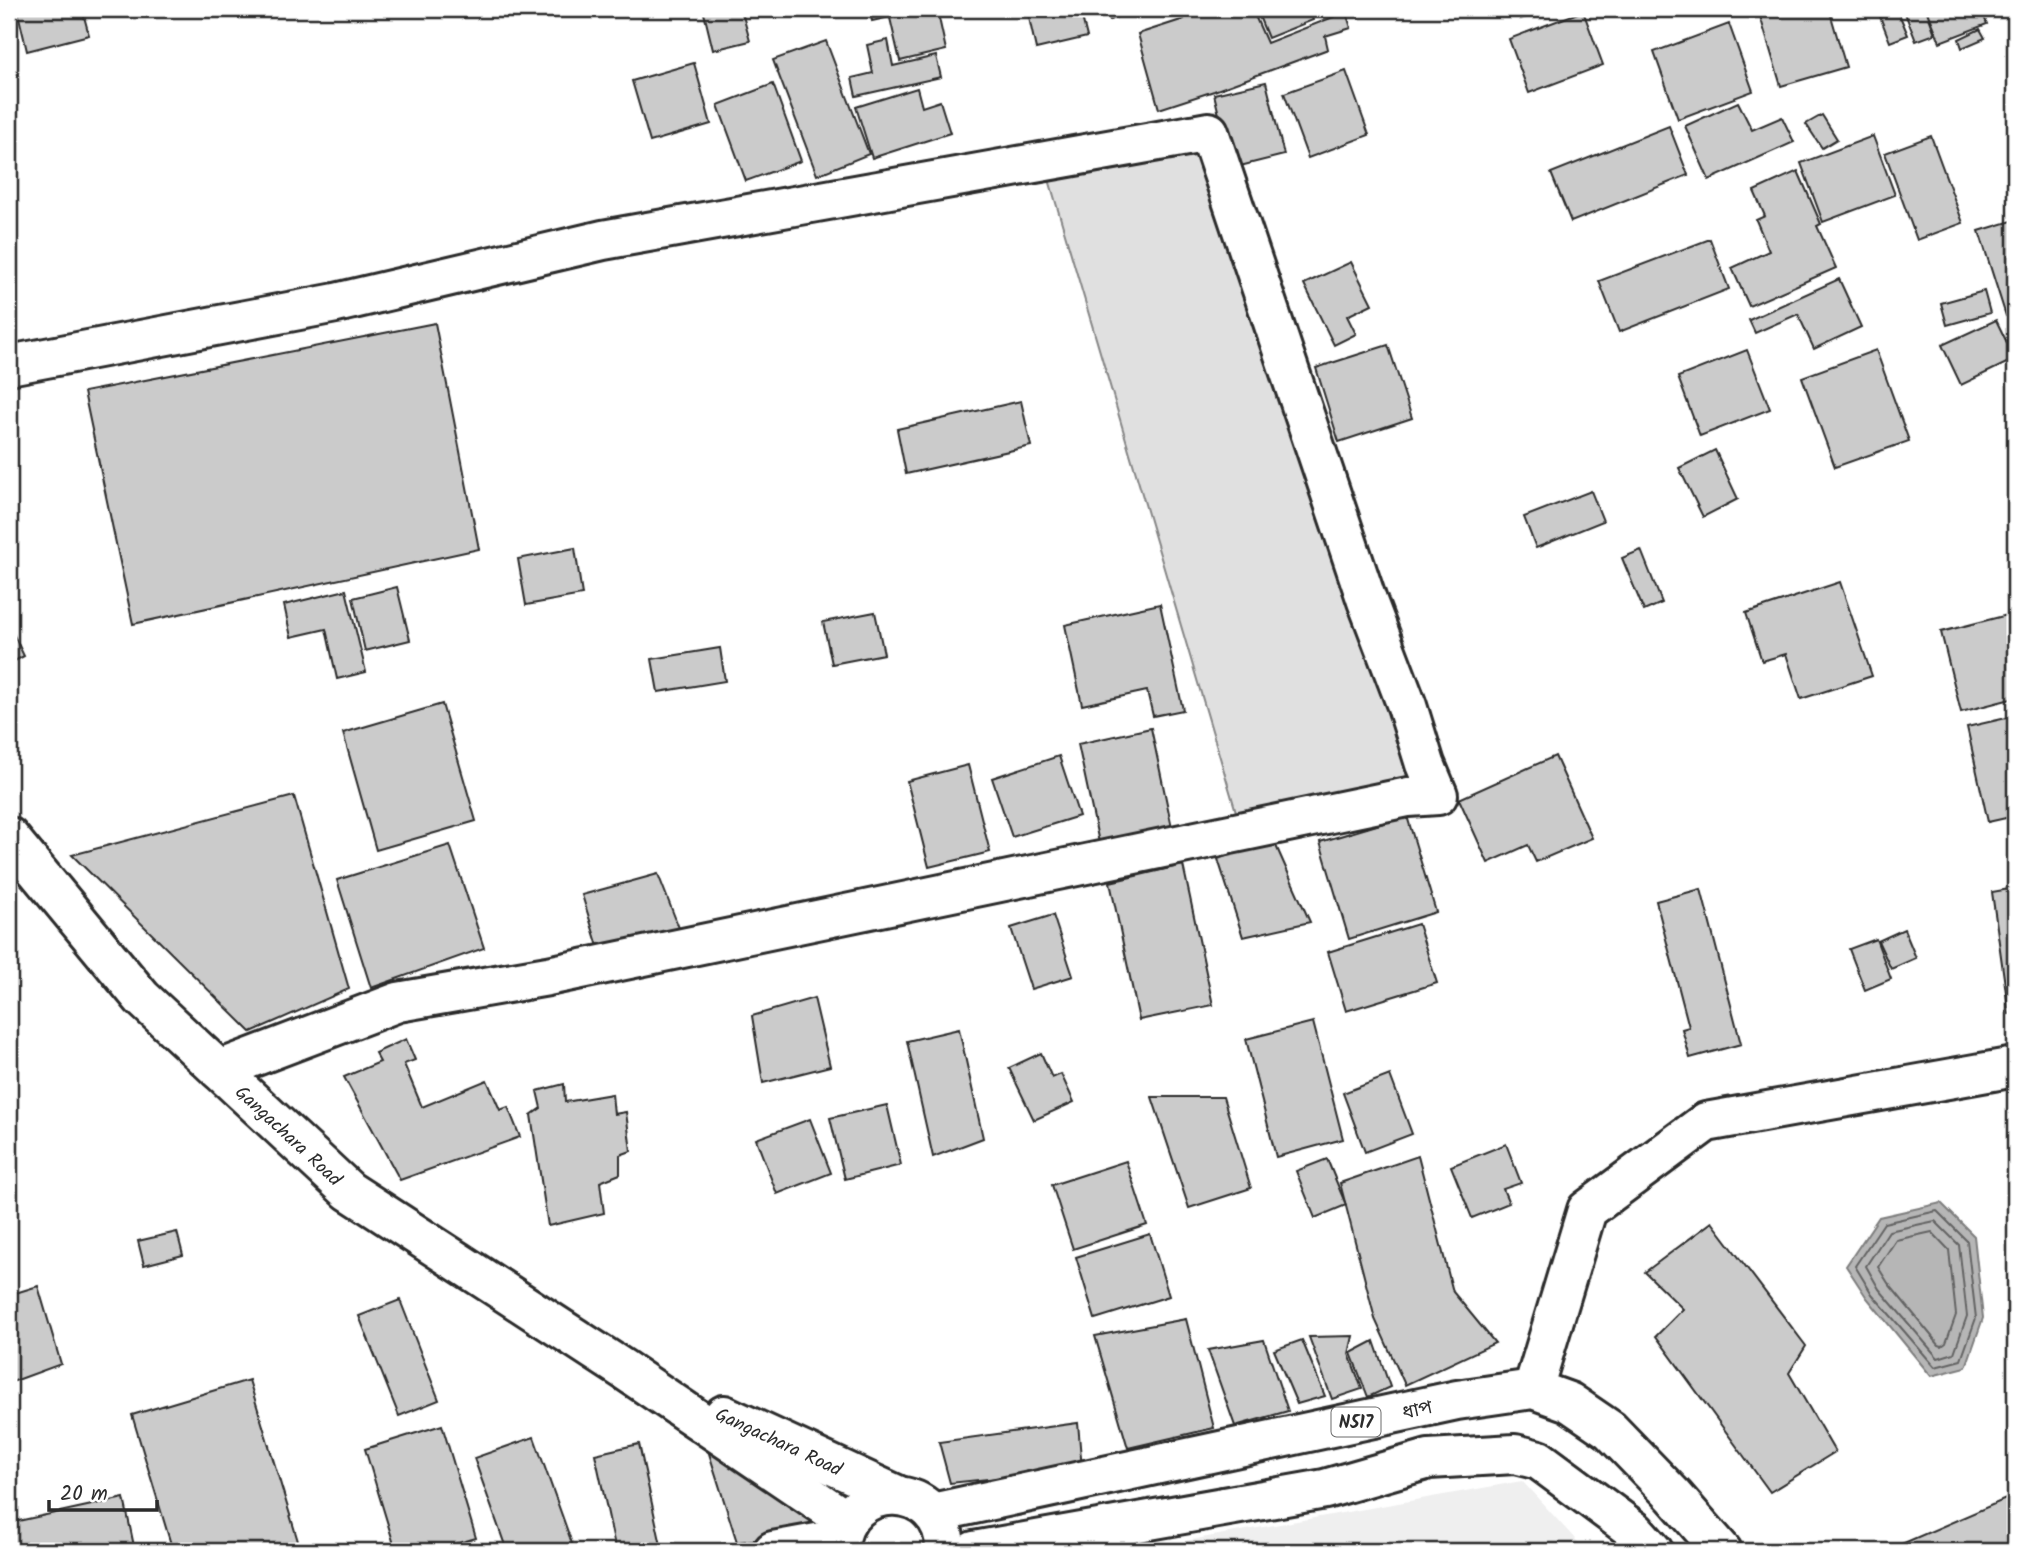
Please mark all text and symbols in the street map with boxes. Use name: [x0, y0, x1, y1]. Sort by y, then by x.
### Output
street label: Gangachara Road: [227, 1079, 348, 1195]
street label: ধাপ: [1400, 1393, 1436, 1429]
street label: Gangachara Road: [710, 1400, 847, 1486]
road number: N517: [1332, 1408, 1380, 1436]
scale bar: [49, 1469, 158, 1513]
text: 20 m: [60, 1478, 108, 1511]

